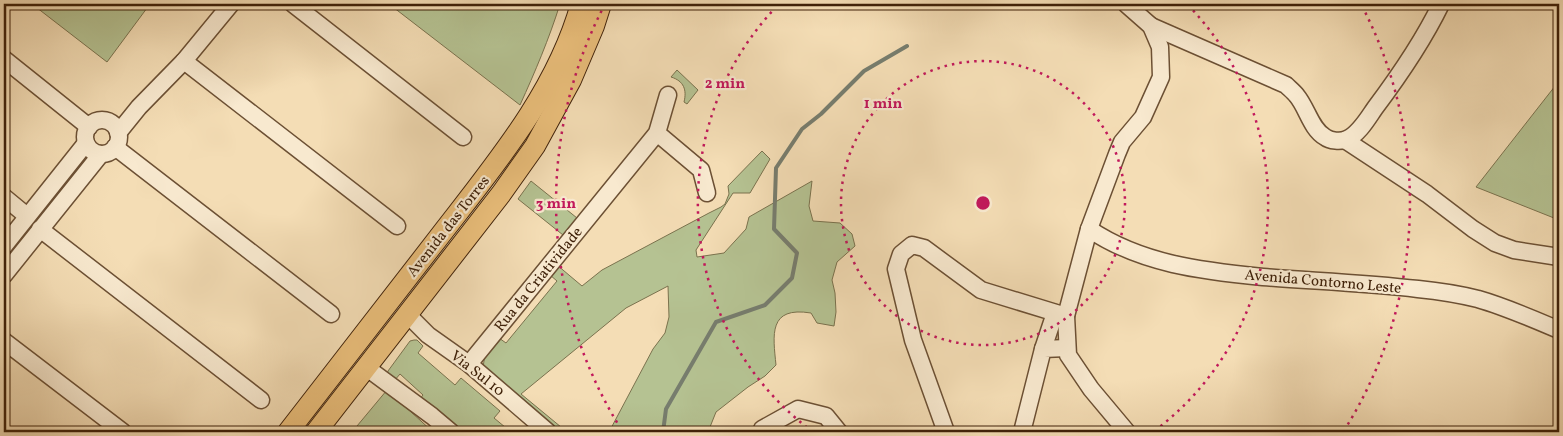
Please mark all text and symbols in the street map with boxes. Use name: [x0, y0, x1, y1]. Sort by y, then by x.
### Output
text: 2 min: [705, 74, 745, 95]
text: 1 min: [864, 94, 902, 115]
street label: Avenida das Torres: [403, 172, 496, 282]
text: 3 min: [536, 194, 576, 215]
centre of rings: [974, 194, 992, 212]
street label: Rua da Criatividade: [490, 223, 588, 337]
street label: Avenida Contorno Leste: [1244, 265, 1402, 300]
street label: Via Sul 10: [446, 346, 509, 402]

